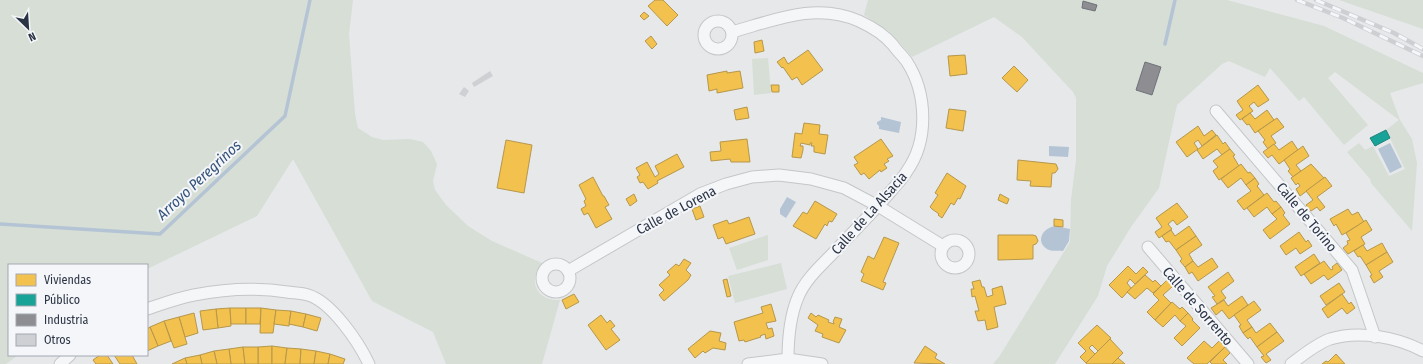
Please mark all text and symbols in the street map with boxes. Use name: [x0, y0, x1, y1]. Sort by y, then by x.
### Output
north arrow: [8, 8, 48, 48]
text: N: [26, 29, 38, 44]
water label: Arroyo Peregrinos: [152, 136, 245, 224]
street label: Calle de La Alsacia: [828, 168, 911, 258]
street label: Calle de Torino: [1273, 179, 1341, 255]
street label: Calle de Lorena: [633, 182, 719, 239]
legend: [8, 264, 148, 356]
street label: Calle de Sorrento: [1159, 264, 1236, 349]
text: Viviendas: [44, 273, 91, 287]
text: Público: [44, 293, 80, 307]
text: Industria: [44, 313, 88, 327]
text: Otros: [44, 333, 71, 347]

